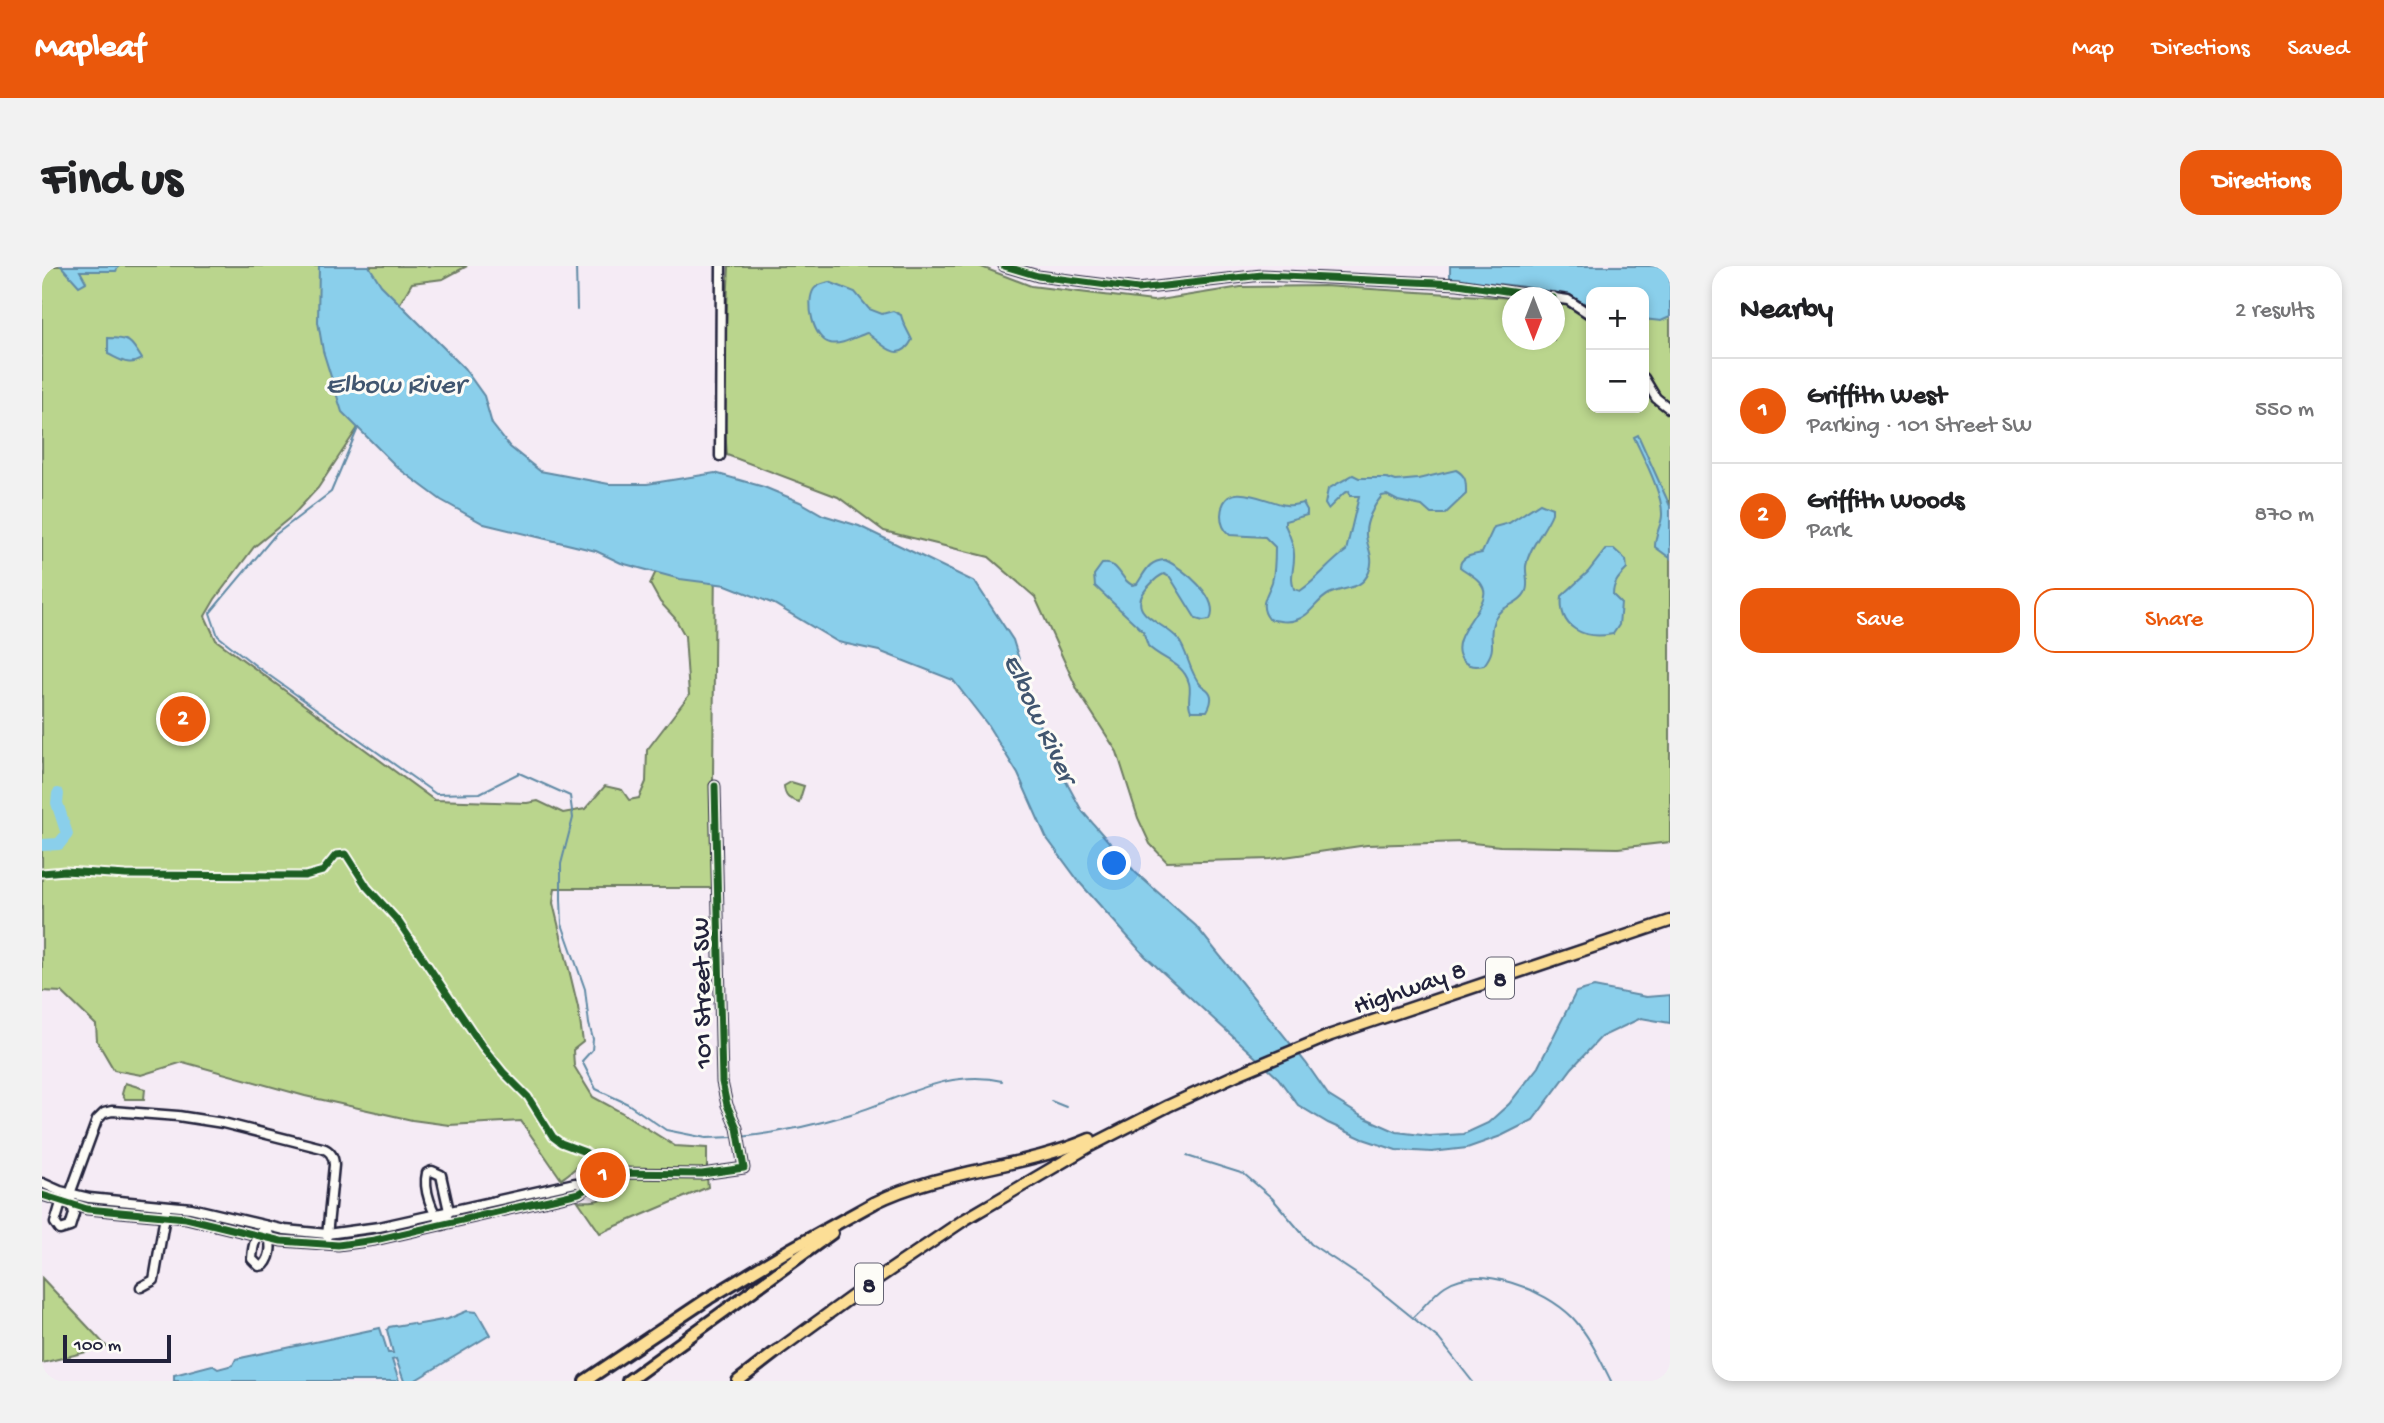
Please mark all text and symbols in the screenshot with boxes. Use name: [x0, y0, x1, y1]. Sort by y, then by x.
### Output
text: Mapleaf: [35, 30, 145, 68]
text: Map: [2072, 35, 2114, 64]
text: Directions: [2152, 35, 2250, 64]
text: Saved: [2288, 35, 2349, 64]
button: Directions: [2180, 150, 2342, 215]
text: Find us: [42, 153, 182, 211]
north arrow: [1502, 287, 1565, 350]
map controls: [1586, 287, 1649, 413]
button: +: [1586, 287, 1649, 350]
text: Nearby: [1740, 294, 1833, 329]
text: 2 results: [2235, 298, 2314, 325]
button: −: [1586, 350, 1649, 413]
water label: Elbow River: [326, 370, 469, 403]
text: Griffith West: [1807, 382, 1946, 413]
text: 1: [1758, 397, 1768, 424]
text: 550 m: [2255, 397, 2314, 424]
text: Parking · 101 Street SW: [1807, 413, 2032, 440]
text: Griffith Woods: [1807, 487, 1964, 518]
text: 2: [1757, 502, 1769, 529]
text: 870 m: [2255, 502, 2314, 529]
text: Park: [1807, 518, 1851, 545]
button: Save: [1740, 588, 2020, 653]
button: Share: [2034, 588, 2314, 653]
water label: Elbow River: [994, 649, 1084, 793]
pin: 2: [160, 693, 206, 745]
your location: [1097, 846, 1131, 880]
street label: 101 Street SW: [688, 917, 721, 1070]
street label: Highway 8: [1350, 957, 1471, 1024]
road number: 8: [1486, 958, 1514, 998]
pin: 1: [580, 1149, 626, 1201]
road number: 8: [855, 1264, 883, 1304]
scale bar: [63, 1332, 172, 1364]
text: 100 m: [74, 1335, 121, 1358]

